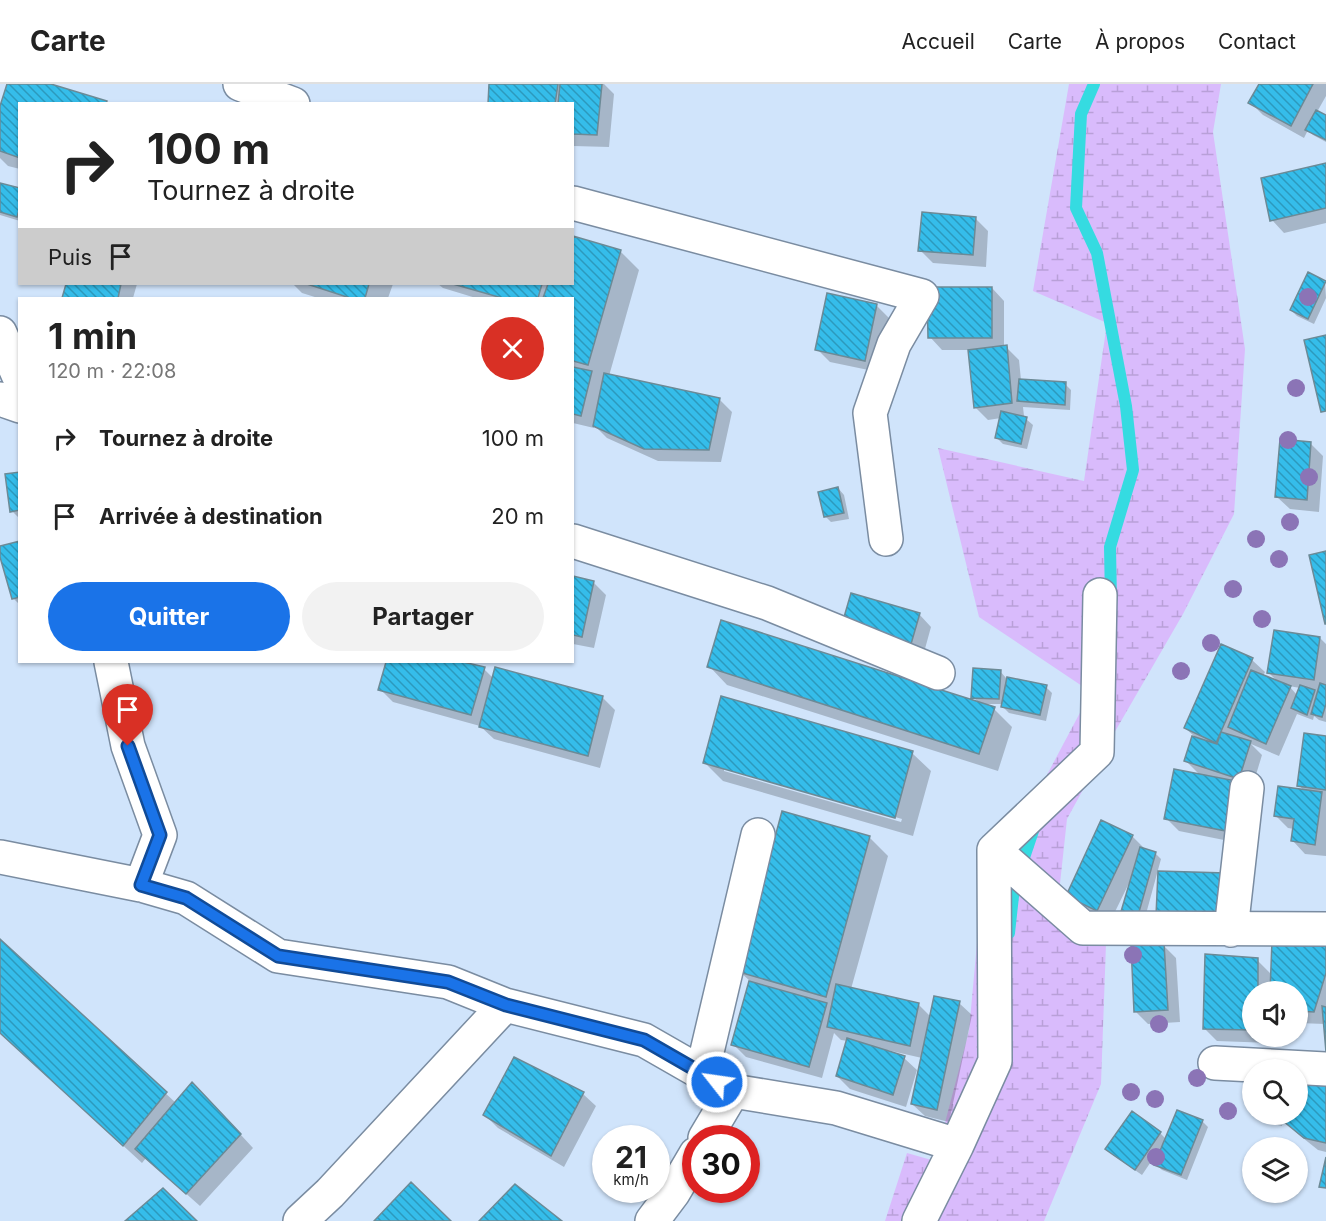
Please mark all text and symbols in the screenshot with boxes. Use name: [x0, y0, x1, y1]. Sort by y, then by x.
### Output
text: Carte: [30, 24, 106, 58]
text: Accueil: [901, 29, 975, 54]
text: Carte: [1008, 29, 1062, 54]
text: À propos: [1095, 29, 1185, 54]
text: Contact: [1218, 29, 1296, 54]
text: 100 m: [147, 123, 270, 174]
icon: right: [48, 126, 126, 204]
text: Tournez à droite: [147, 174, 355, 207]
icon: arrive: [104, 240, 137, 273]
text: Puis: [48, 244, 92, 270]
text: 1 min: [48, 314, 137, 358]
button: close: [481, 317, 544, 380]
text: 120 m · 22:08: [48, 359, 176, 383]
icon: right: [48, 422, 81, 455]
text: Tournez à droite: [99, 425, 273, 451]
text: 100 m: [482, 425, 544, 451]
icon: arrive: [48, 500, 81, 533]
text: Arrivée à destination: [99, 503, 323, 529]
text: 20 m: [491, 503, 544, 529]
button: Quitter: [48, 582, 290, 651]
button: Partager: [302, 582, 544, 651]
pin: [102, 684, 153, 746]
icon: arrive: [111, 693, 144, 726]
map controls: [1242, 981, 1308, 1203]
button: sound: [1242, 981, 1308, 1047]
position arrow: [685, 1050, 749, 1114]
button: search: [1242, 1059, 1308, 1125]
speed limit sign: 30: [682, 1125, 760, 1203]
button: layers: [1242, 1137, 1308, 1203]
text: 21: [615, 1139, 647, 1175]
text: km/h: [613, 1170, 649, 1189]

